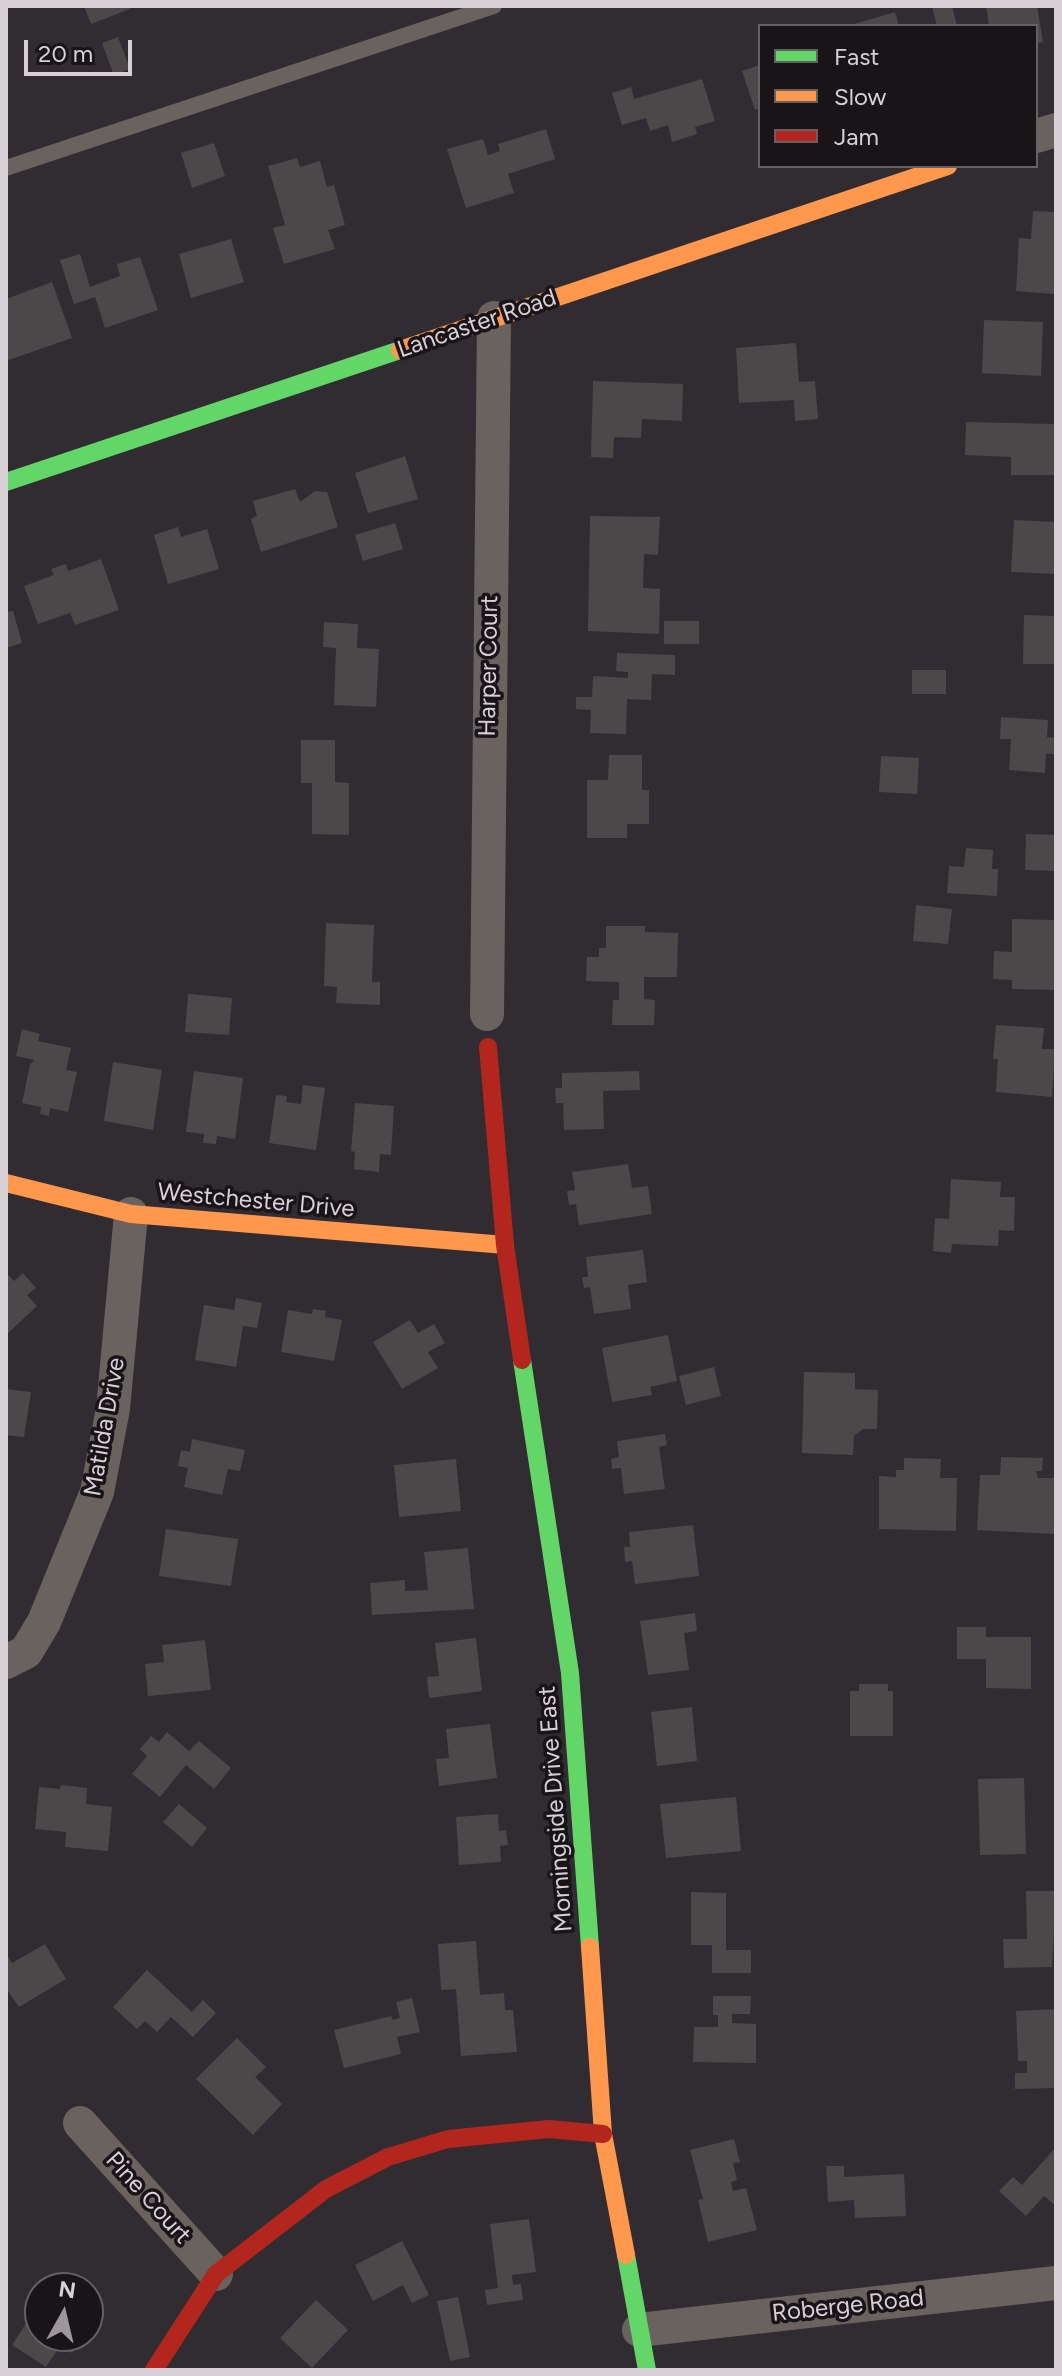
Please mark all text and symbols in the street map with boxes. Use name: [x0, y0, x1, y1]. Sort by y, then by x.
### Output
scale bar: [28, 24, 136, 74]
legend: [758, 24, 1038, 168]
text: 20 m: [38, 39, 93, 68]
text: Fast: [834, 42, 879, 71]
text: Slow: [834, 82, 886, 111]
text: Jam: [834, 122, 879, 151]
street label: Lancaster Road: [394, 283, 560, 365]
street label: Harper Court: [473, 595, 505, 737]
street label: Westchester Drive: [156, 1178, 356, 1224]
street label: Matilda Drive: [79, 1355, 131, 1499]
street label: Morningside Drive East: [533, 1685, 579, 1933]
street label: Pine Court: [99, 2146, 197, 2250]
north arrow: [24, 2272, 104, 2352]
text: N: [57, 2275, 77, 2304]
street label: Roberge Road: [771, 2284, 925, 2328]

